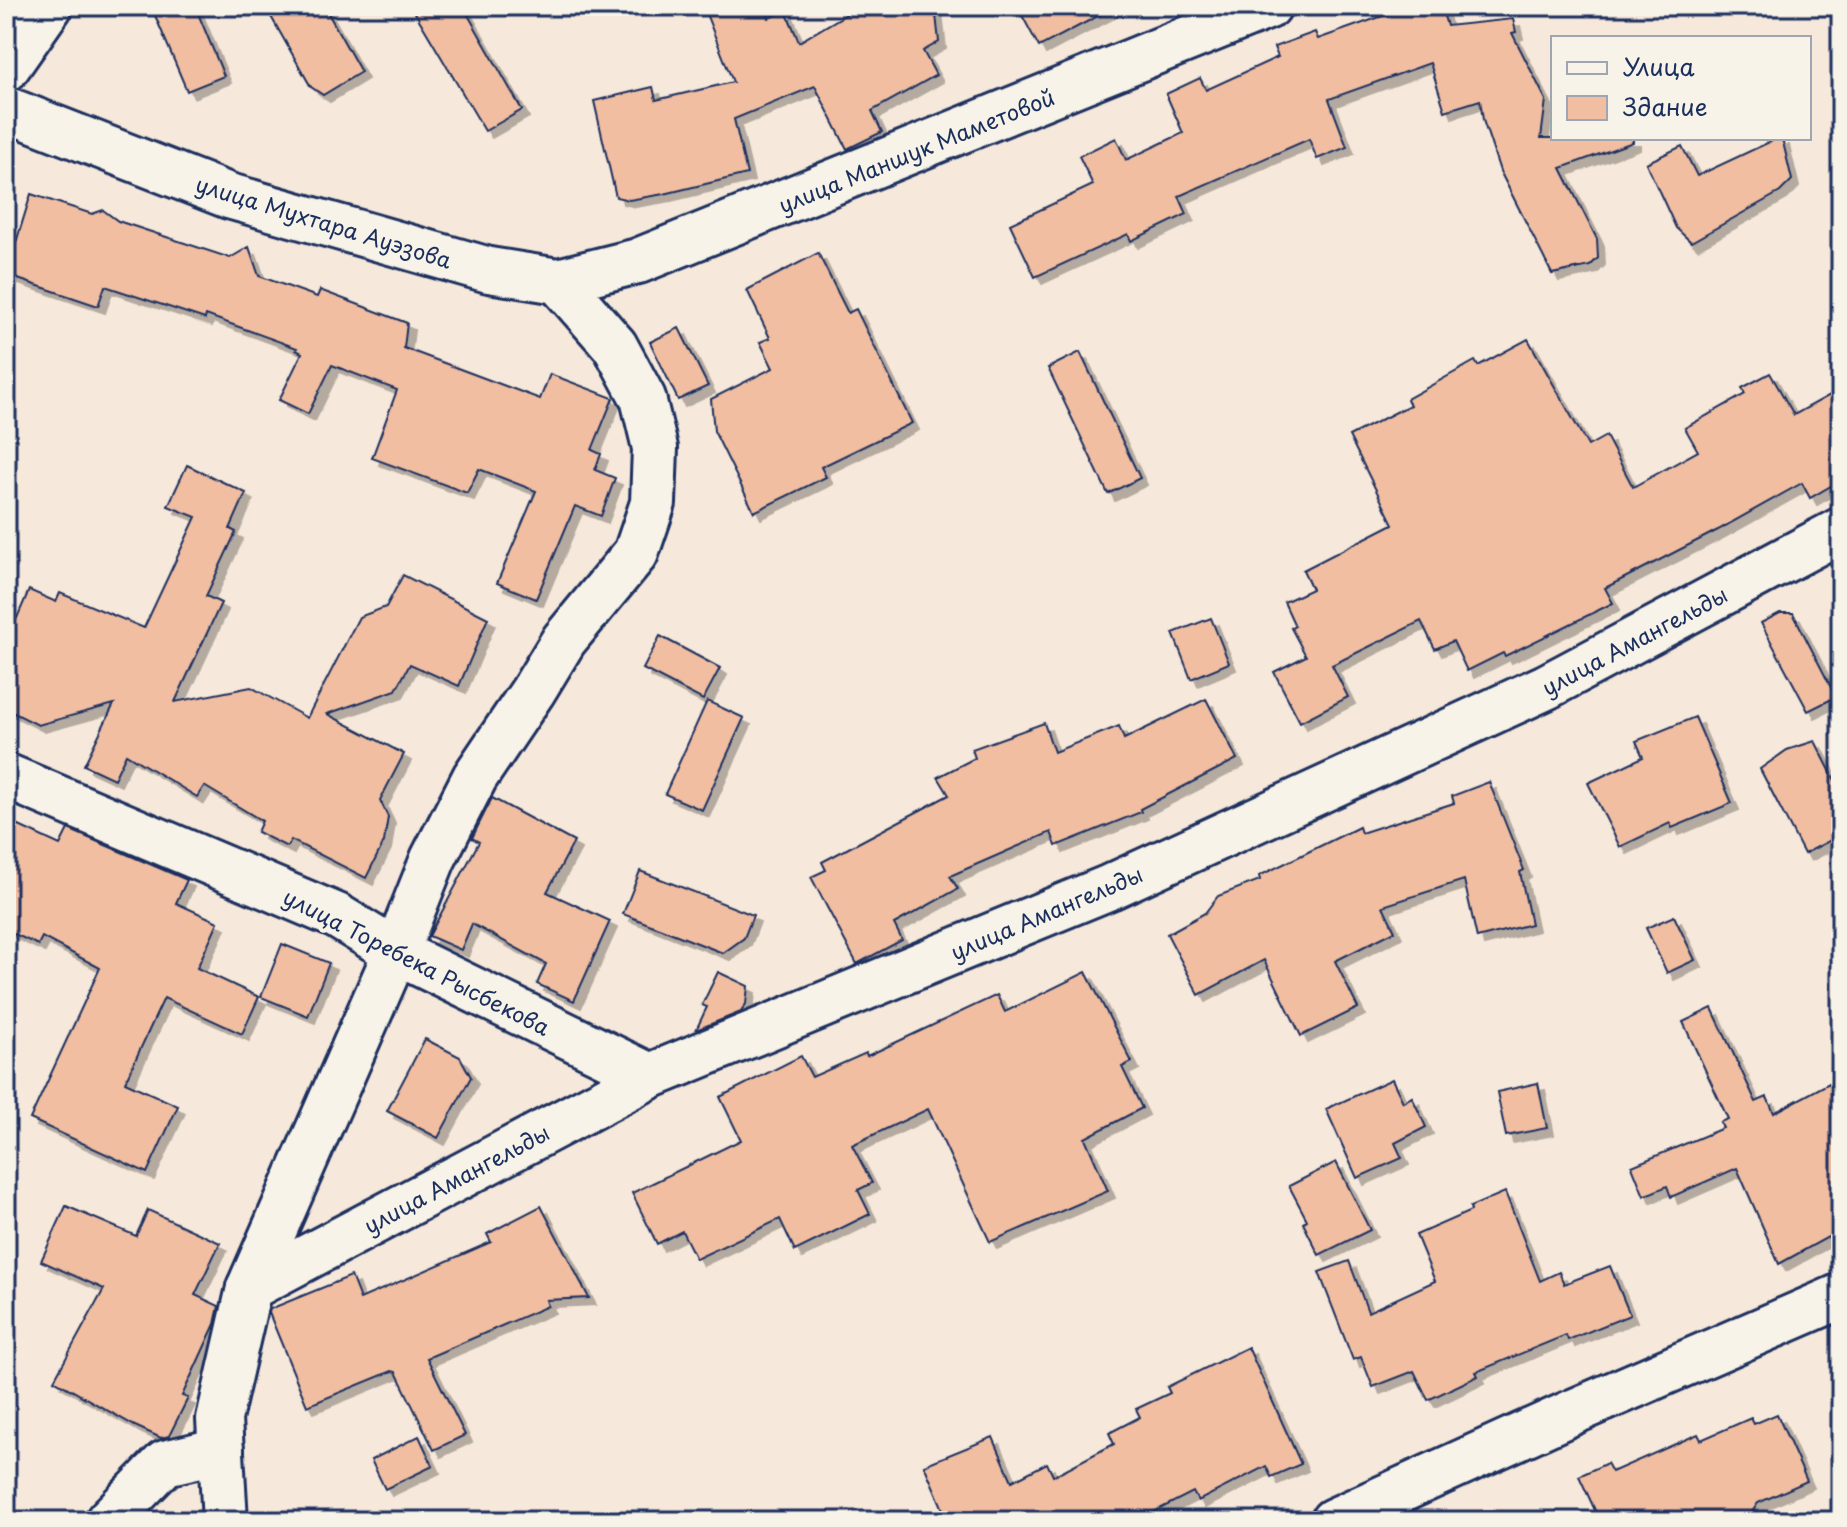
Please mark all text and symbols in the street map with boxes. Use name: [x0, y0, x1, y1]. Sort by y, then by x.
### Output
legend: [1551, 36, 1811, 140]
text: Улица: [1623, 48, 1695, 84]
street label: улица Маншук Маметовой: [773, 79, 1059, 221]
text: Здание: [1623, 88, 1708, 124]
street label: улица Мухтара Ауэзова: [192, 166, 456, 276]
street label: улица Амангельды: [1535, 577, 1733, 703]
street label: улица Амангельды: [945, 857, 1147, 967]
street label: улица Торебека Рысбекова: [278, 879, 556, 1043]
street label: улица Амангельды: [357, 1115, 555, 1241]

